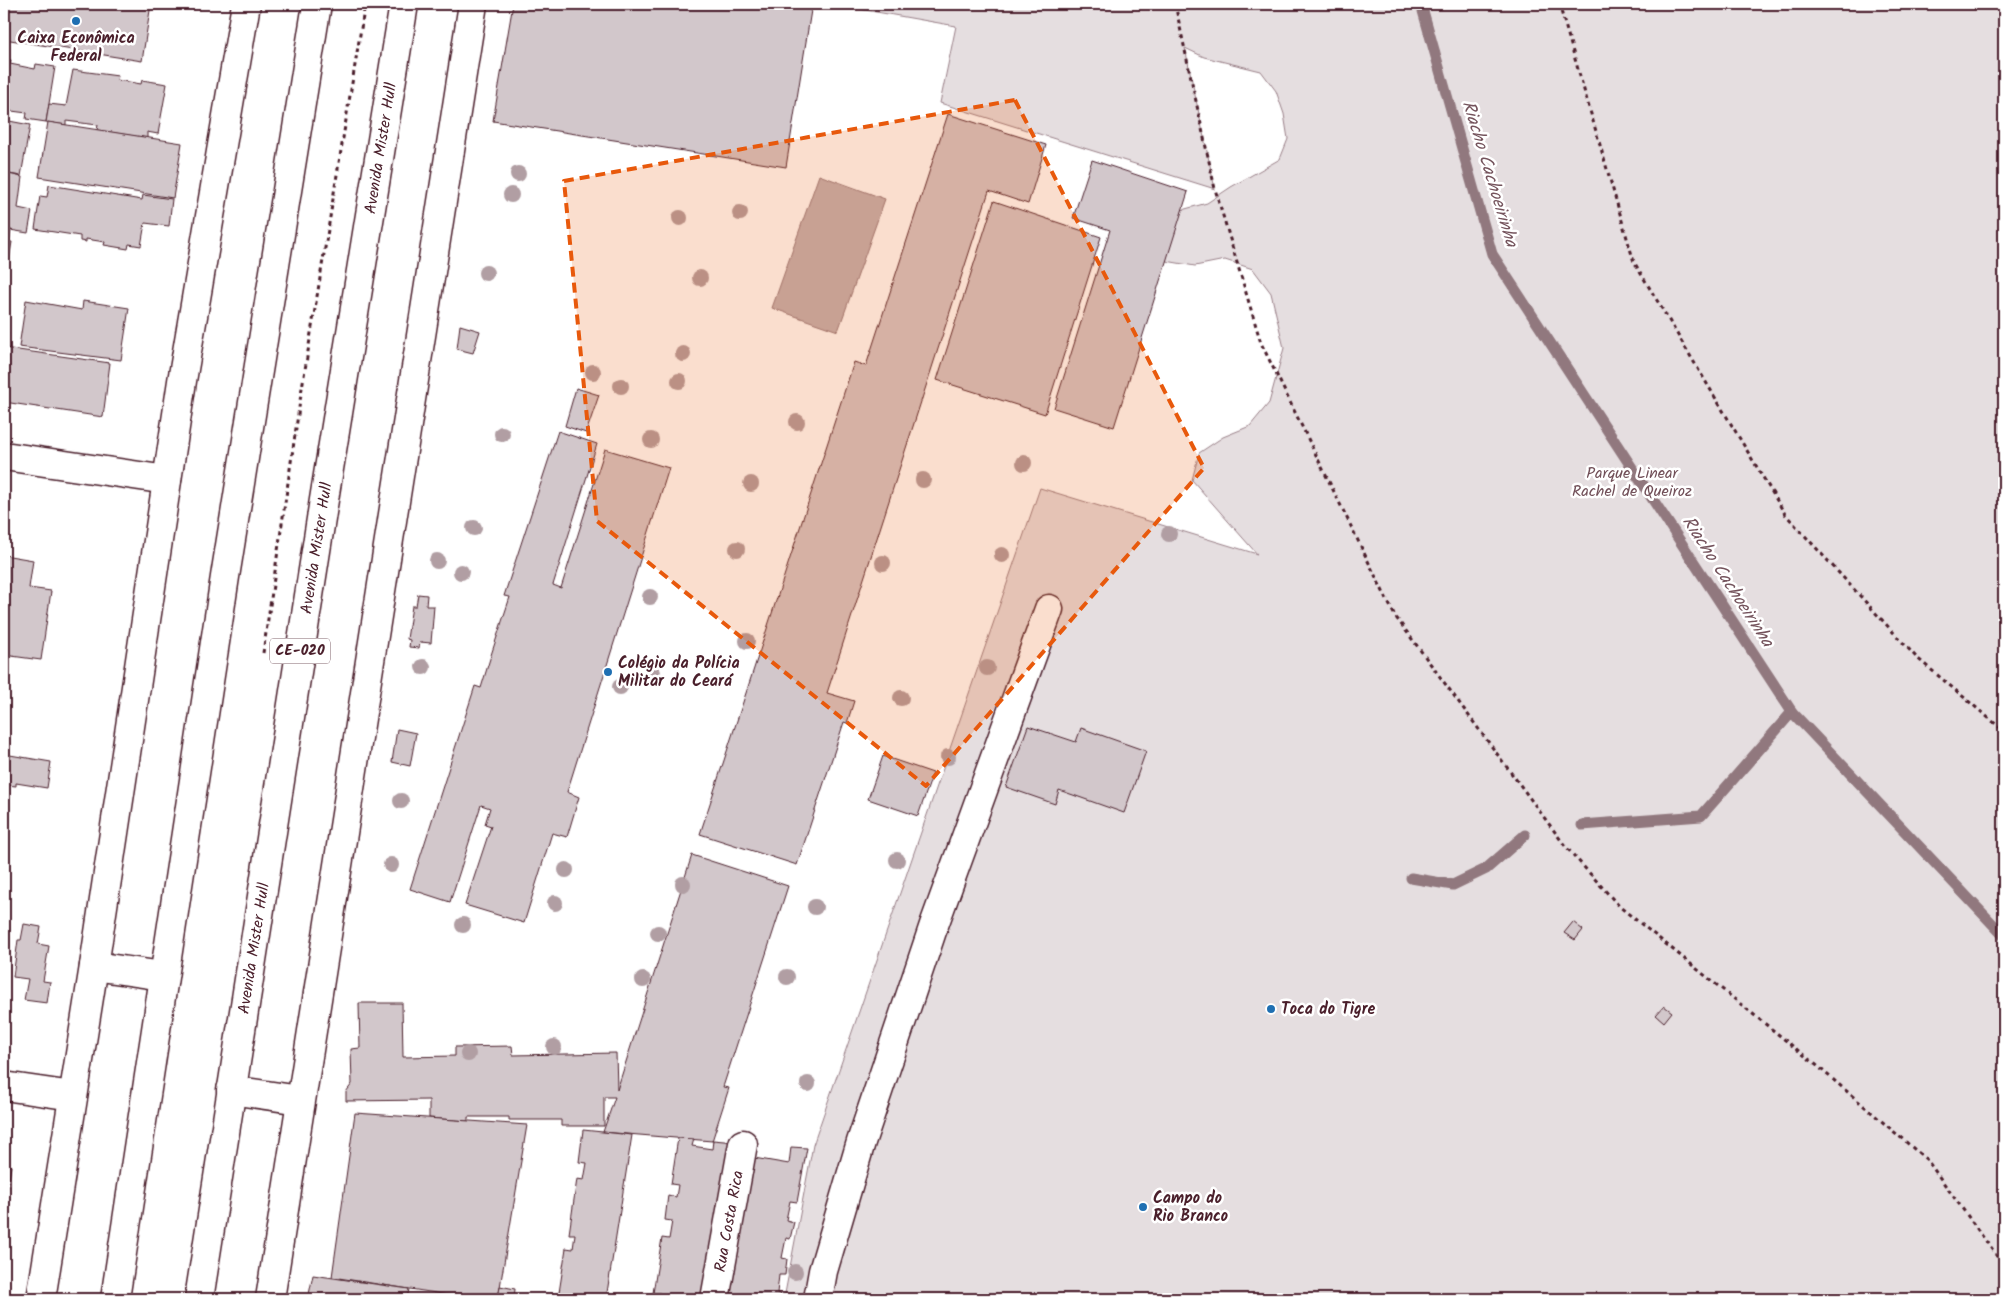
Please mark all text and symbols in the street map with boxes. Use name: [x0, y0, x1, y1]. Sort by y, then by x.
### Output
marker: Caixa Econômica Federal: [70, 15, 82, 27]
place label: Caixa Econômica Federal: [17, 26, 135, 69]
street label: Avenida Mister Hull: [358, 81, 404, 216]
water label: Riacho Cachoeirinha: [1453, 97, 1525, 252]
park label: Parque Linear Rachel de Queiroz: [1572, 461, 1692, 504]
street label: Avenida Mister Hull: [294, 481, 339, 616]
water label: Riacho Cachoeirinha: [1674, 511, 1781, 655]
road number: CE-020: [270, 638, 330, 664]
place label: Colégio da Polícia Militar do Ceará: [618, 651, 740, 694]
marker: Colégio da Polícia Militar do Ceará: [602, 666, 614, 678]
street label: Avenida Mister Hull: [231, 881, 276, 1016]
place label: Toca do Tigre: [1281, 997, 1376, 1022]
marker: Toca do Tigre: [1265, 1003, 1277, 1015]
street label: Rua Costa Rica: [708, 1169, 750, 1274]
place label: Campo do Rio Branco: [1153, 1186, 1228, 1229]
marker: Campo do Rio Branco: [1137, 1201, 1149, 1213]

